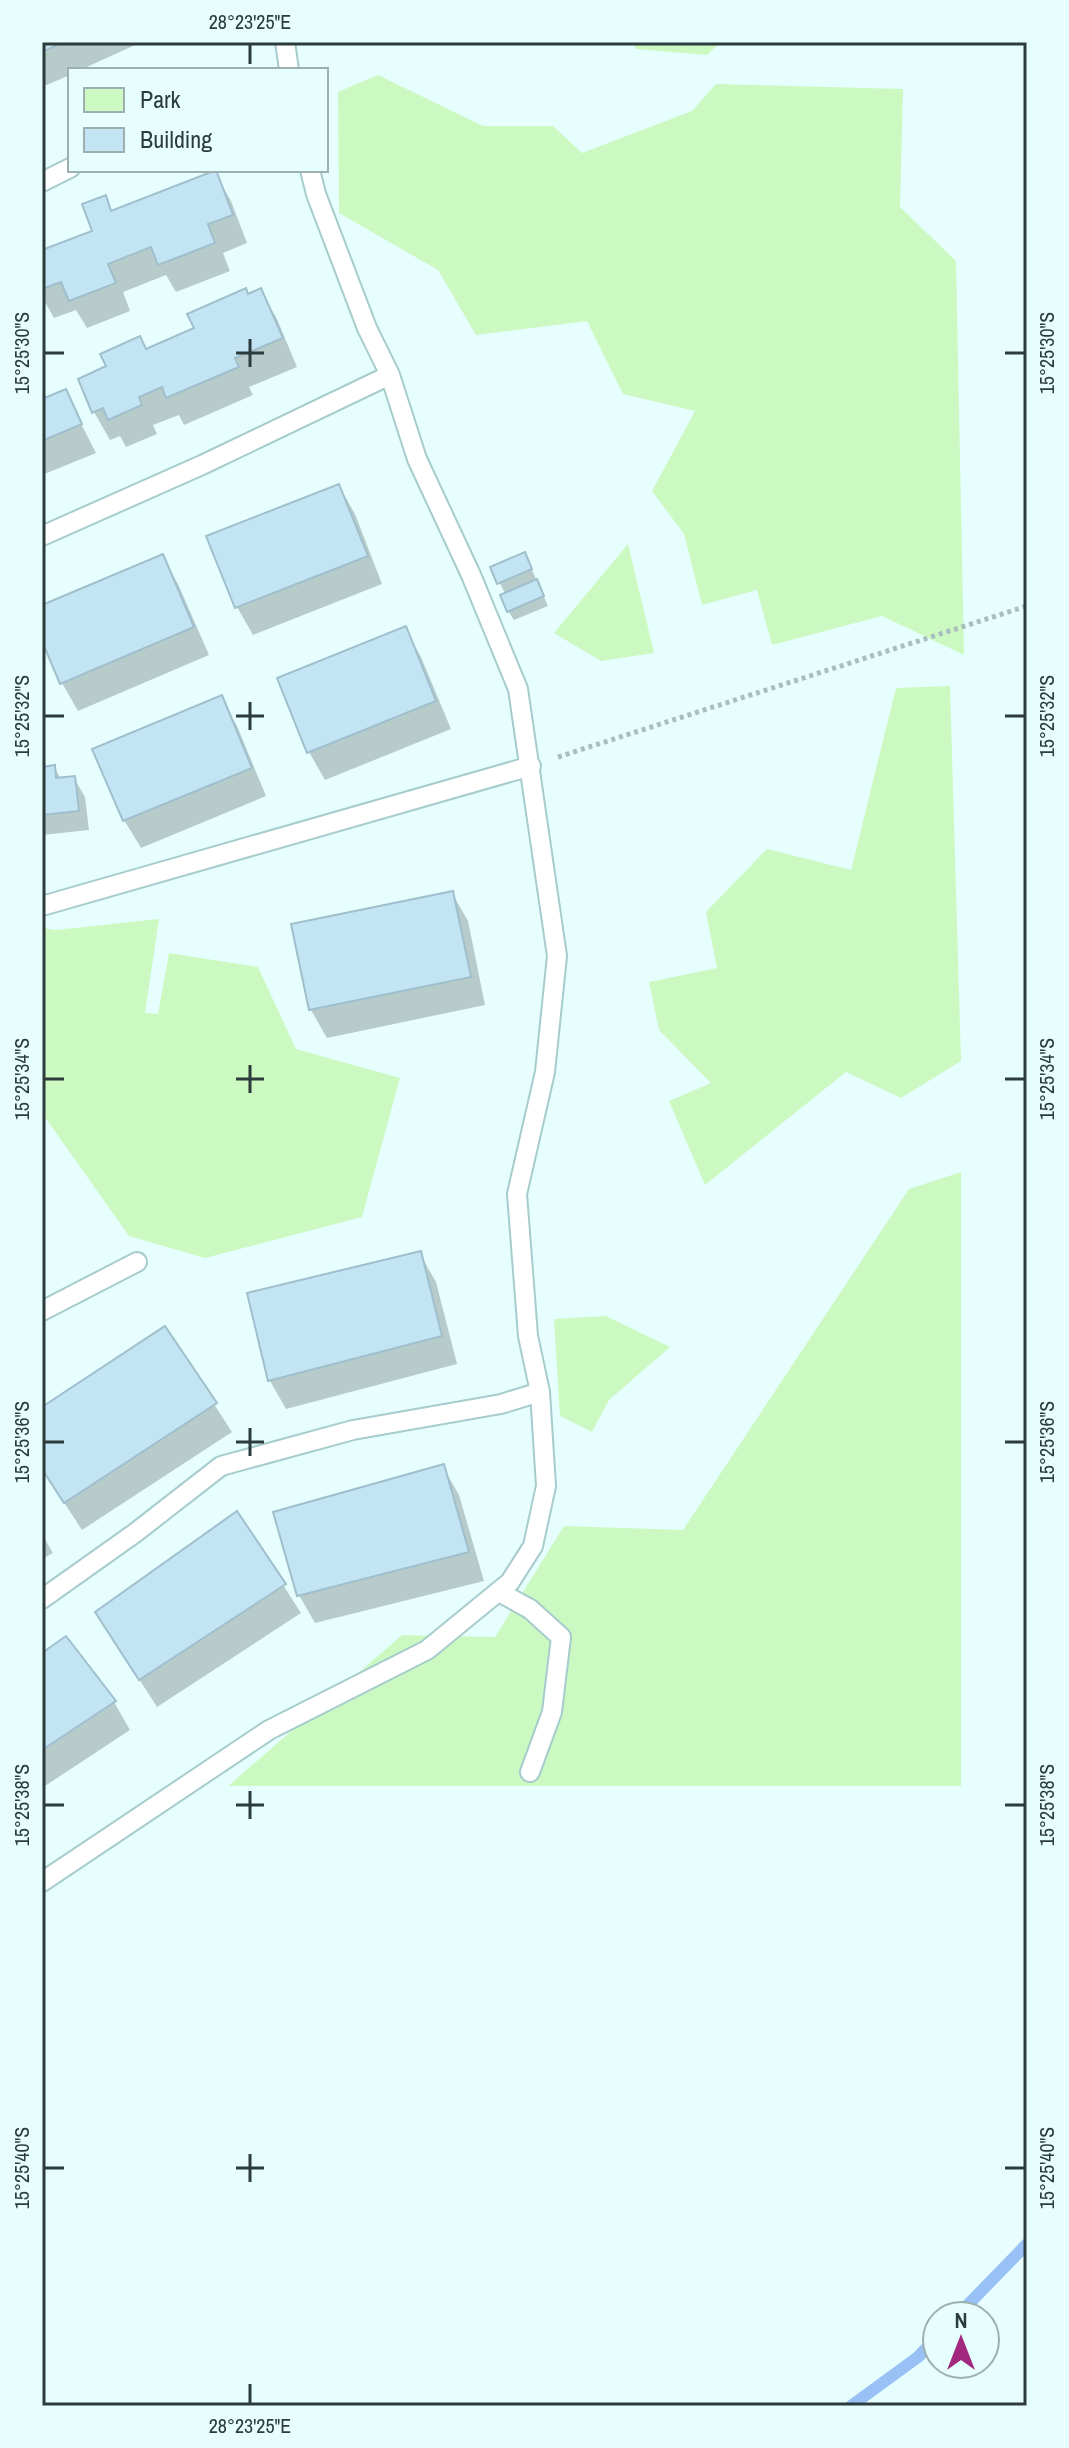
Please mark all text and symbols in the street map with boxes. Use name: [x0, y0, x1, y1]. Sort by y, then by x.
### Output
text: 28°23'25"E: [209, 8, 291, 35]
legend: [68, 68, 328, 172]
text: Park: [140, 83, 181, 115]
text: Building: [140, 123, 212, 155]
text: 15°25'30"S: [8, 312, 35, 394]
text: 15°25'30"S: [1033, 312, 1060, 394]
text: 15°25'32"S: [8, 675, 35, 757]
text: 15°25'32"S: [1033, 675, 1060, 757]
text: 15°25'34"S: [8, 1038, 35, 1120]
text: 15°25'34"S: [1033, 1038, 1060, 1120]
text: 15°25'36"S: [8, 1401, 35, 1483]
text: 15°25'36"S: [1033, 1401, 1060, 1483]
text: 15°25'38"S: [8, 1764, 35, 1846]
text: 15°25'38"S: [1033, 1764, 1060, 1846]
text: 15°25'40"S: [8, 2127, 35, 2209]
text: 15°25'40"S: [1033, 2127, 1060, 2209]
north arrow: [921, 2300, 1001, 2380]
text: N: [954, 2305, 968, 2335]
text: 28°23'25"E: [209, 2412, 291, 2439]

